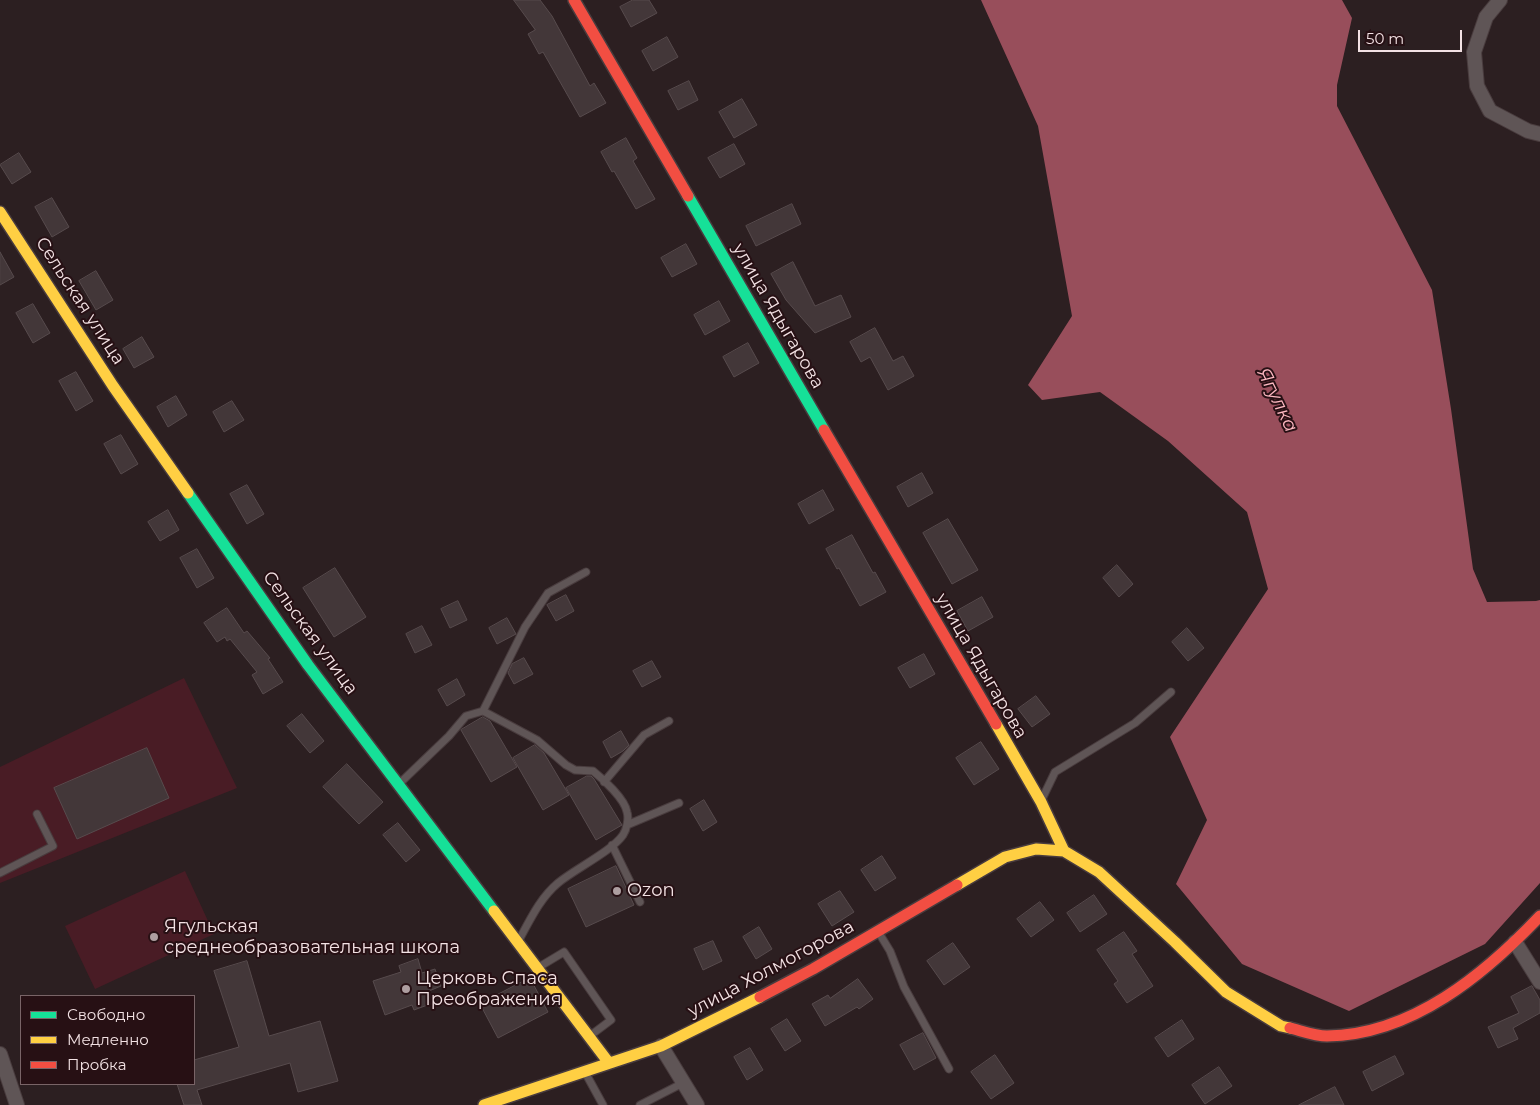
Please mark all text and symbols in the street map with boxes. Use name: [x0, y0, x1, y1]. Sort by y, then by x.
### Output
scale bar: [1360, 20, 1464, 52]
text: 50 m: [1366, 29, 1404, 48]
street label: Сельская улица: [31, 233, 129, 369]
street label: улица Ядыгарова: [728, 239, 828, 393]
water label: Ягулка: [1252, 364, 1302, 436]
street label: Сельская улица: [258, 567, 362, 699]
street label: улица Ядыгарова: [931, 589, 1031, 743]
place label: Ozon: [627, 880, 675, 902]
marker: Ozon: [611, 885, 623, 897]
place label: Ягульская среднеобразовательная школа: [164, 916, 460, 959]
street label: улица Холмогорова: [684, 916, 858, 1022]
marker: Ягульская среднеобразовательная школа: [148, 931, 160, 943]
place label: Церковь Спаса Преображения: [416, 968, 562, 1011]
marker: Церковь Спаса Преображения: [400, 983, 412, 995]
legend: [20, 995, 195, 1085]
text: Свободно: [67, 1005, 145, 1024]
text: Медленно: [67, 1030, 149, 1049]
text: Пробка: [67, 1055, 126, 1074]

